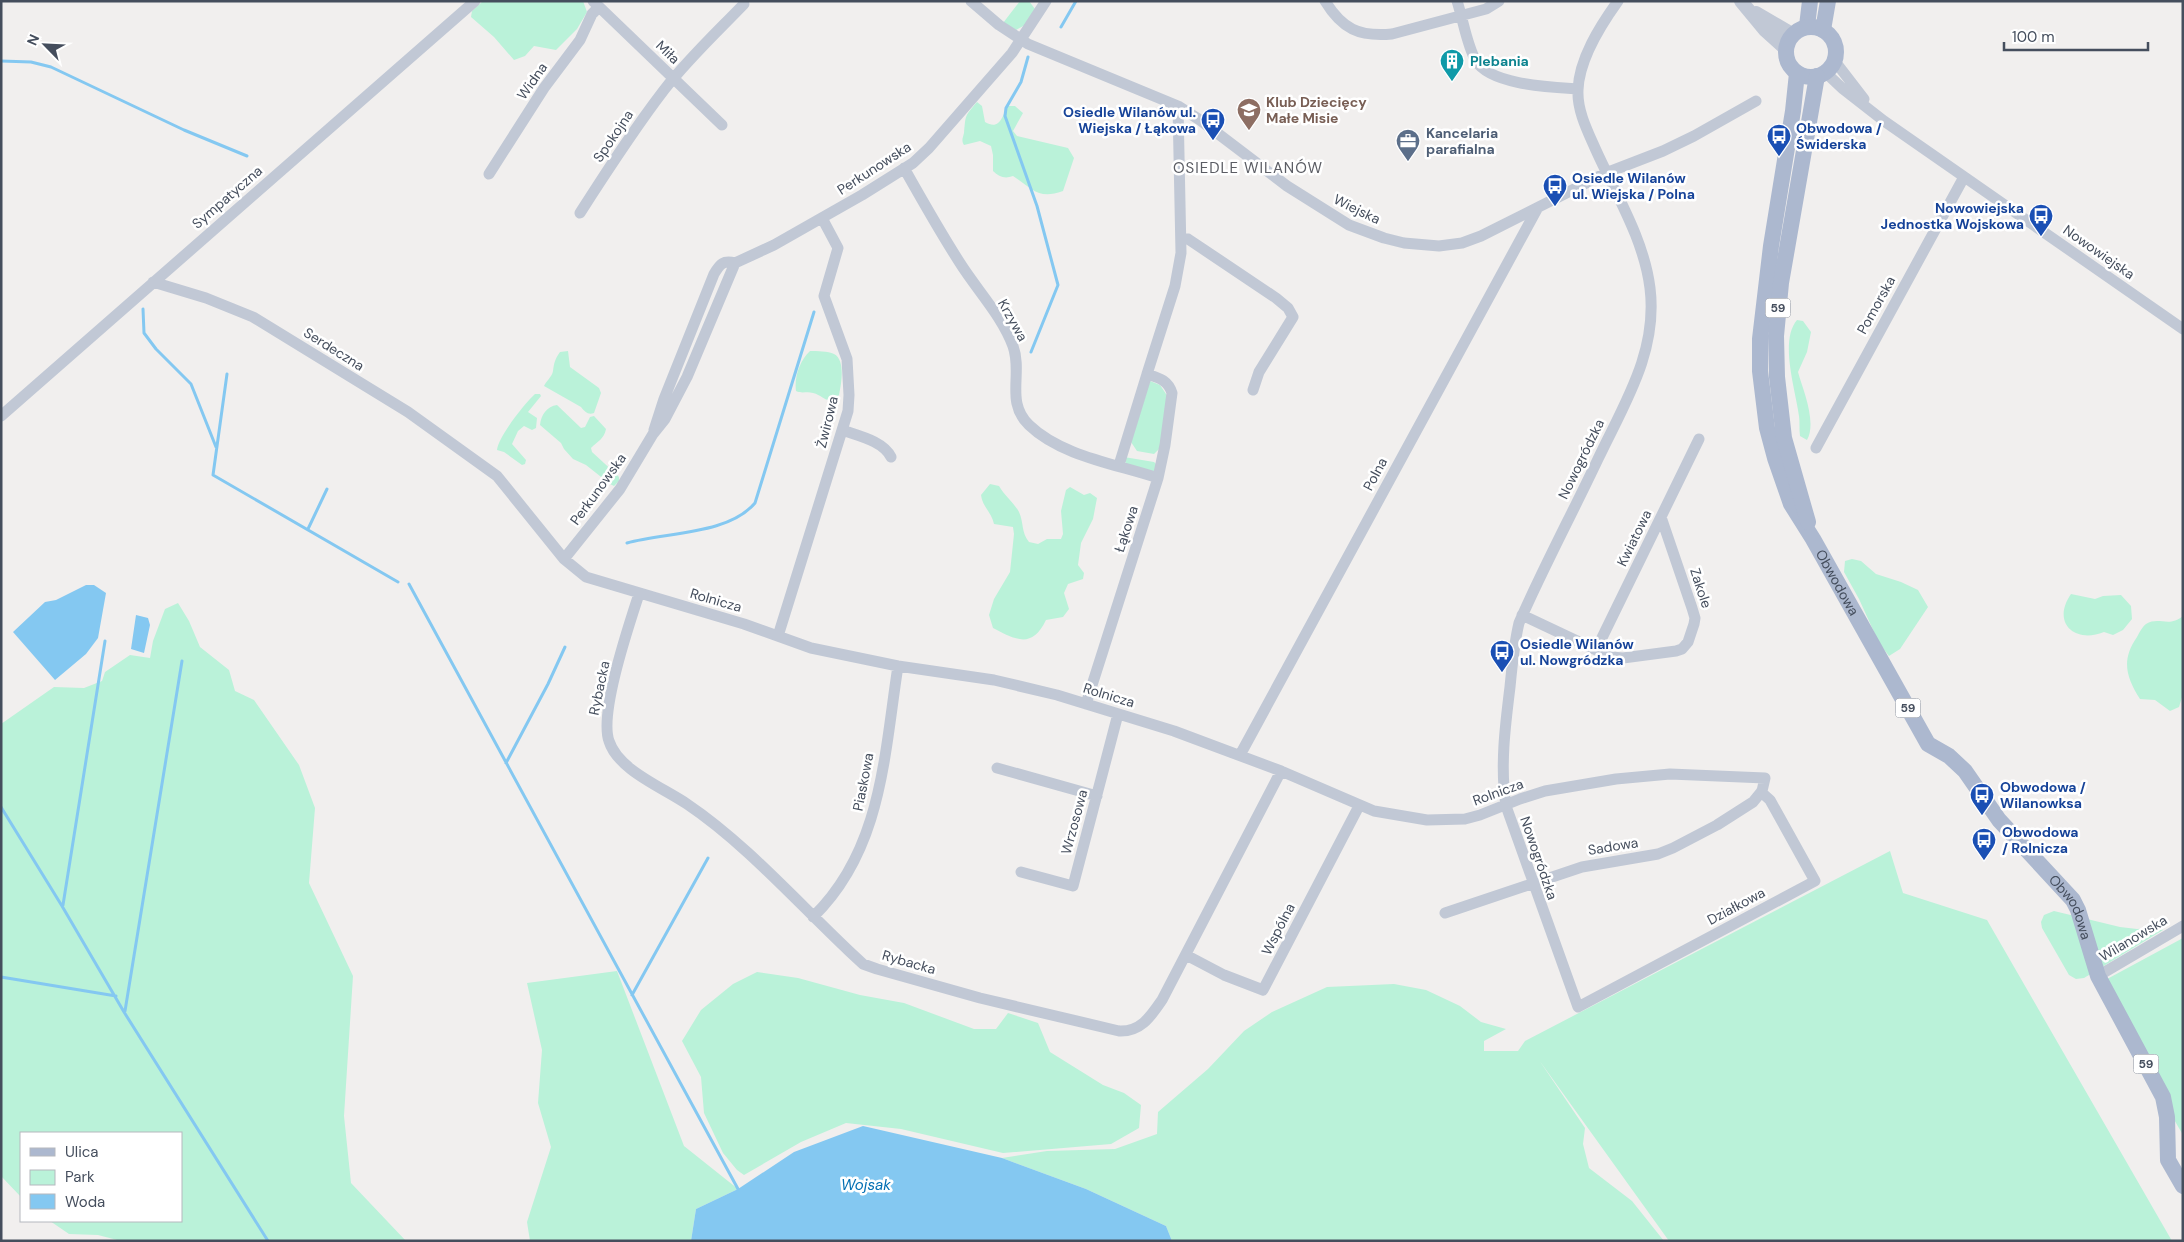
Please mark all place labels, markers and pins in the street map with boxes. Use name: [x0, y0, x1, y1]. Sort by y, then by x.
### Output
building icon: Plebania: [1439, 48, 1465, 82]
place label: Plebania: [1470, 52, 1529, 70]
place label: Klub Dziecięcy Małe Misie: [1266, 93, 1367, 127]
school or university icon: Klub Dziecięcy Małe Misie: [1236, 97, 1262, 131]
place label: Osiedle Wilanów ul. Wiejska / Łąkowa: [1063, 103, 1196, 137]
bus stop icon: Osiedle Wilanów ul. Wiejska / Łąkowa: [1200, 107, 1226, 141]
place label: Obwodowa / Świderska: [1796, 119, 1882, 153]
bus stop icon: Obwodowa / Świderska: [1766, 123, 1792, 157]
place label: Kancelaria parafialna: [1426, 124, 1498, 158]
office icon: Kancelaria parafialna: [1395, 128, 1421, 162]
place label: Osiedle Wilanów ul. Wiejska / Polna: [1572, 169, 1695, 203]
bus stop icon: Osiedle Wilanów ul. Wiejska / Polna: [1542, 173, 1568, 207]
place label: Nowowiejska Jednostka Wojskowa: [1881, 199, 2024, 233]
bus stop icon: Nowowiejska Jednostka Wojskowa: [2028, 203, 2054, 237]
place label: Osiedle Wilanów ul. Nowgródzka: [1520, 635, 1634, 669]
bus stop icon: Osiedle Wilanów ul. Nowgródzka: [1489, 639, 1515, 673]
place label: Obwodowa / Wilanowksa: [2000, 778, 2086, 812]
bus stop icon: Obwodowa / Wilanowksa: [1969, 782, 1995, 816]
place label: Obwodowa / Rolnicza: [2002, 823, 2078, 857]
bus stop icon: Obwodowa / Rolnicza: [1971, 827, 1997, 861]

